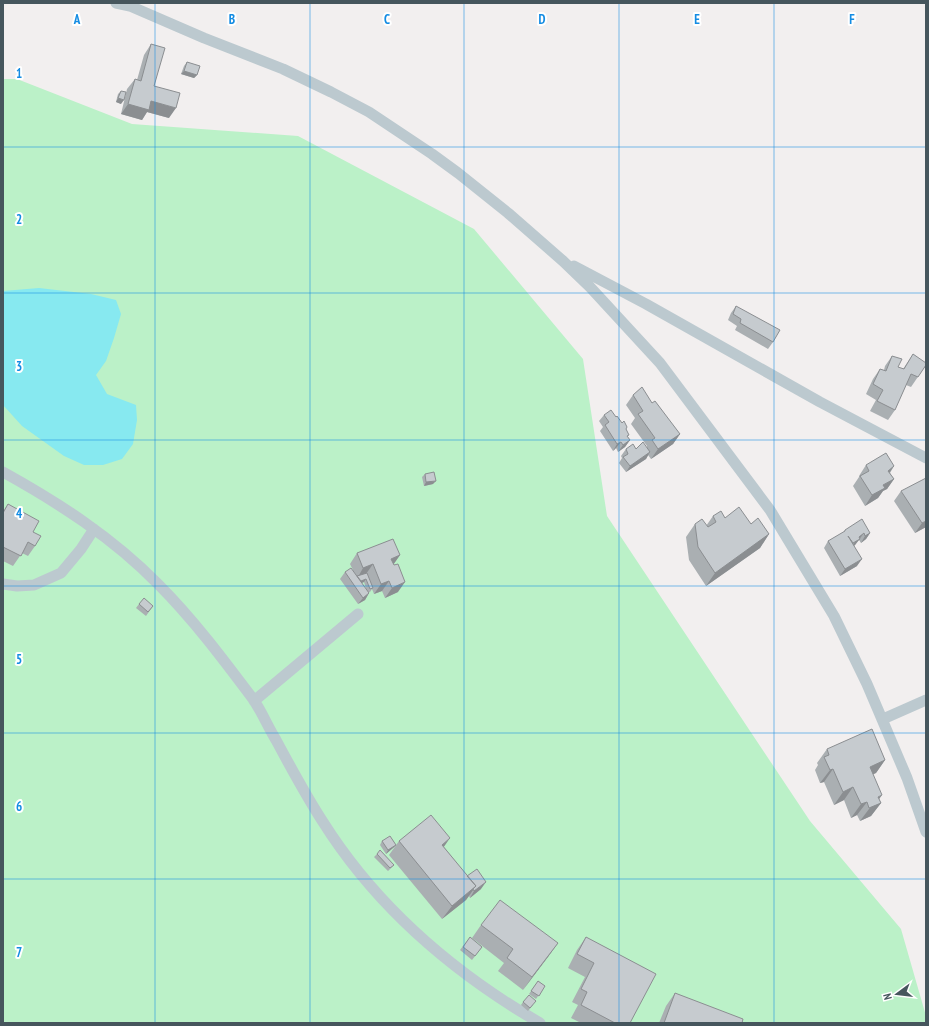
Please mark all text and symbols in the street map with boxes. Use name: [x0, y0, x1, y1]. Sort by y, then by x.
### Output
text: A: [73, 11, 81, 28]
text: B: [229, 11, 235, 28]
text: C: [384, 11, 390, 28]
text: D: [539, 11, 546, 28]
text: E: [694, 11, 700, 28]
text: F: [849, 11, 855, 28]
text: 1: [16, 65, 22, 82]
text: 2: [16, 211, 22, 228]
text: 3: [16, 358, 22, 375]
text: 4: [16, 505, 23, 522]
text: 5: [16, 651, 22, 668]
text: 6: [16, 798, 22, 815]
text: 7: [16, 944, 22, 961]
north arrow: [877, 974, 917, 1014]
text: N: [880, 992, 895, 1001]

